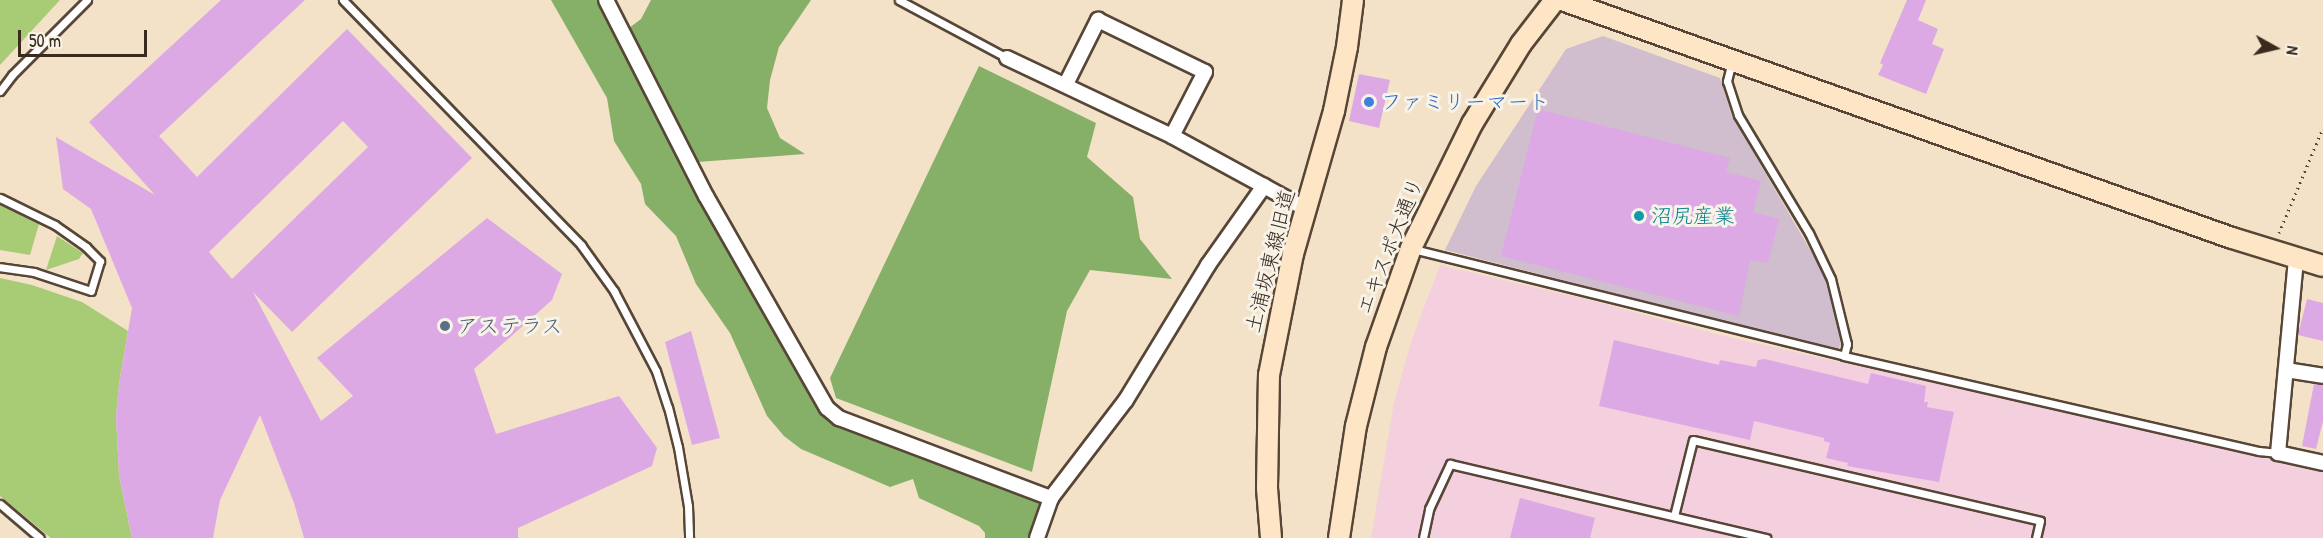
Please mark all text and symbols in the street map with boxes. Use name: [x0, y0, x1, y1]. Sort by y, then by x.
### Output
scale bar: [21, 18, 150, 56]
north arrow: [2245, 18, 2305, 78]
text: 50 m: [29, 28, 61, 53]
text: N: [2281, 45, 2304, 56]
place label: ファミリーマート: [1381, 89, 1549, 115]
marker: ファミリーマート: [1362, 95, 1376, 109]
street label: エキスポ大通り: [1351, 173, 1429, 319]
street label: 土浦坂東線旧道: [1240, 187, 1300, 335]
place label: 沼尻産業: [1651, 203, 1735, 229]
marker: 沼尻産業: [1632, 209, 1646, 223]
place label: アステラス: [457, 313, 562, 339]
marker: アステラス: [438, 319, 452, 333]

